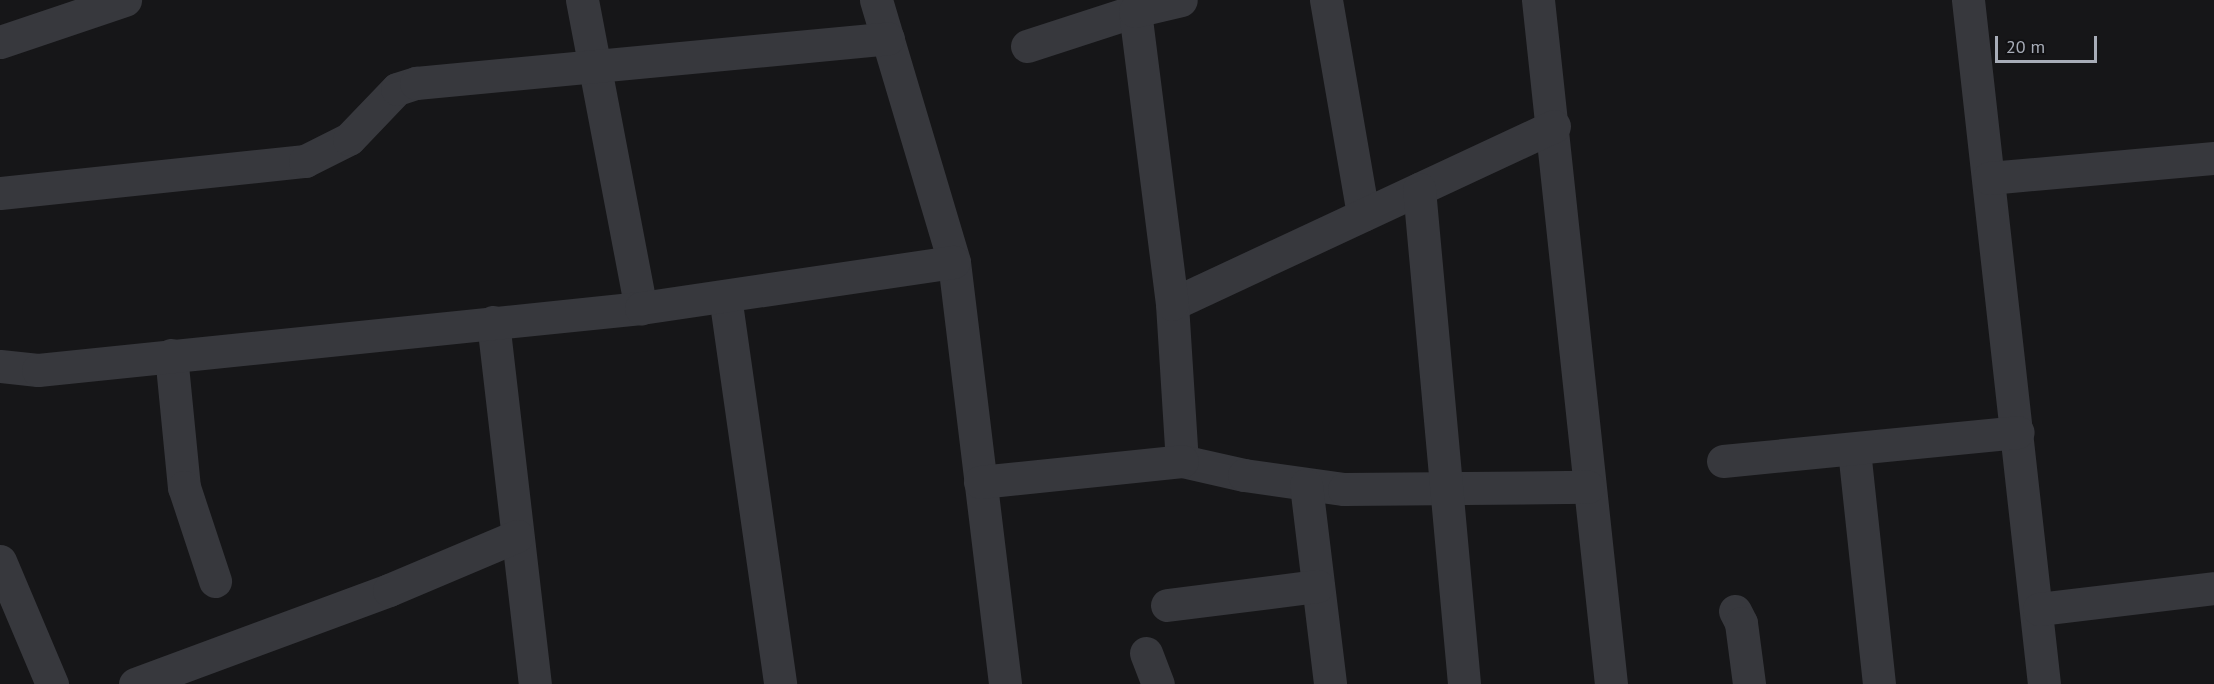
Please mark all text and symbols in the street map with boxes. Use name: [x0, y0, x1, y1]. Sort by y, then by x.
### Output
scale bar: [1998, 24, 2100, 62]
text: 20 m: [2006, 35, 2045, 58]

